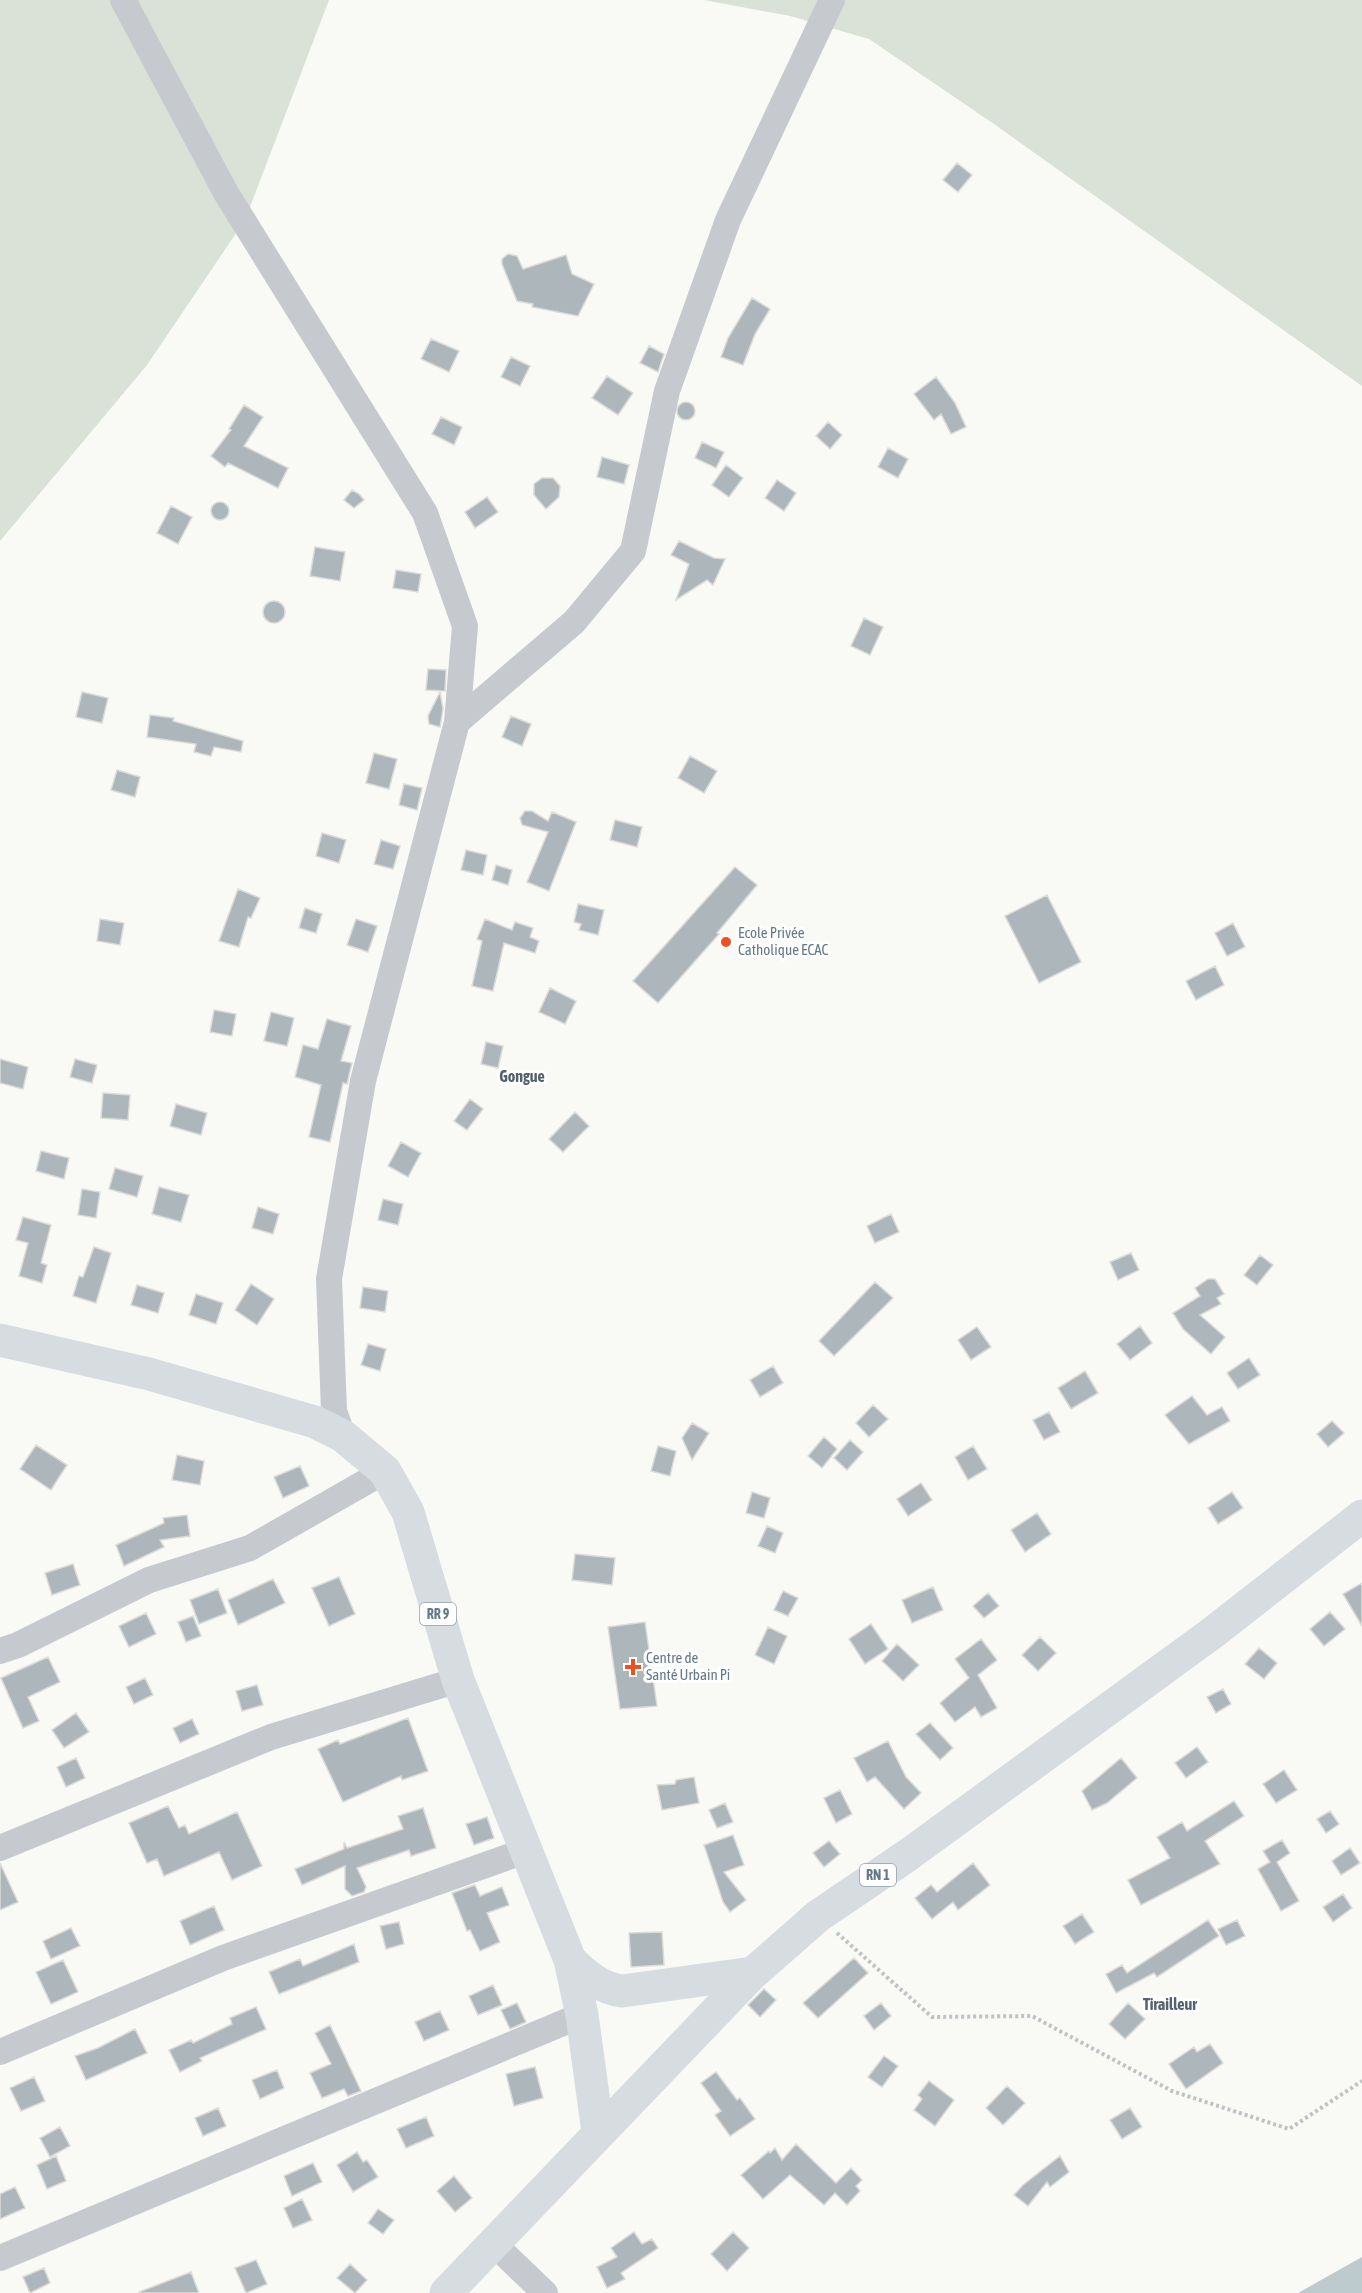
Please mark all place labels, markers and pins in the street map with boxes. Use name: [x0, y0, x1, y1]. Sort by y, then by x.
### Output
place label: Ecole Privée Catholique ECAC: [738, 924, 829, 958]
marker: Ecole Privée Catholique ECAC: [719, 935, 733, 949]
place label: Centre de Santé Urbain Pi: [646, 1649, 730, 1683]
marker: Centre de Santé Urbain Pi: [624, 1658, 642, 1676]

